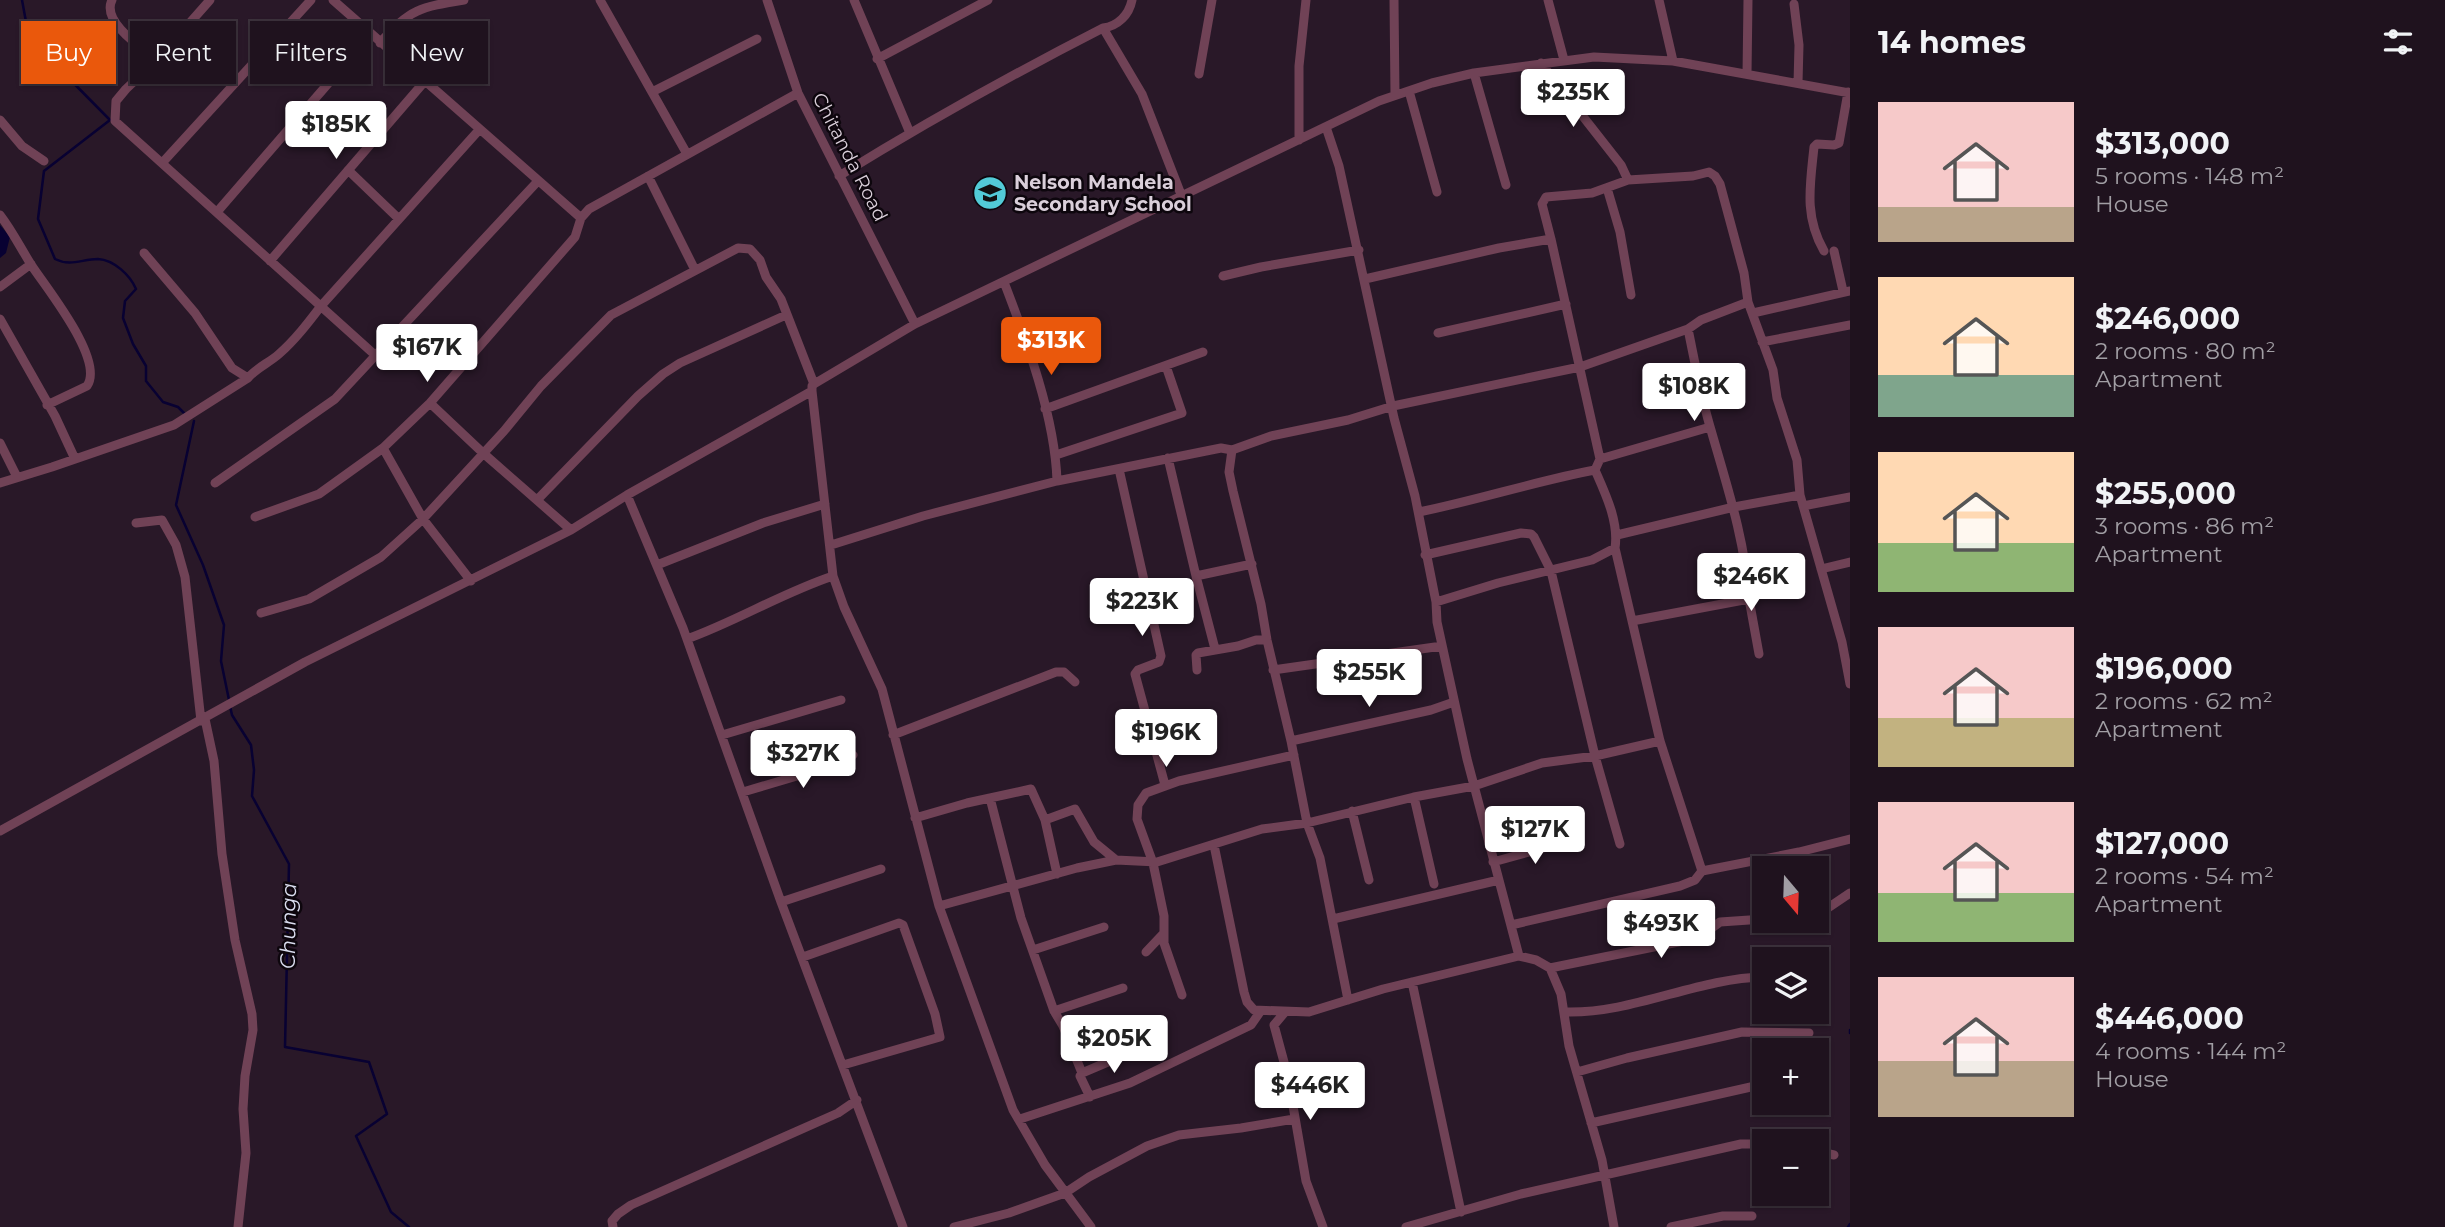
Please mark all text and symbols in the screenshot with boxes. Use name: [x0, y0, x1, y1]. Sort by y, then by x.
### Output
chip: Buy: [21, 21, 116, 84]
chip: Rent: [130, 21, 236, 84]
chip: Filters: [250, 21, 371, 84]
chip: New: [385, 21, 488, 84]
icon: filters: [2379, 23, 2417, 61]
text: 14 homes: [1878, 24, 2026, 61]
pin: $235K: [1524, 69, 1622, 129]
text: $235K: [1537, 78, 1609, 106]
street label: Chitanda Road: [808, 89, 892, 225]
pin: $185K: [287, 102, 385, 161]
text: $185K: [301, 110, 371, 138]
text: $313,000: [2095, 125, 2230, 162]
icon: home: [1934, 130, 2018, 214]
text: 5 rooms · 148 m²: [2095, 162, 2284, 190]
place label: Nelson Mandela Secondary School: [1014, 171, 1192, 216]
school or university icon: Nelson Mandela Secondary School: [971, 174, 1009, 212]
text: House: [2095, 190, 2169, 218]
text: $246,000: [2095, 300, 2240, 337]
icon: home: [1934, 305, 2018, 389]
pin: $313K: [1002, 318, 1100, 377]
pin: $167K: [378, 324, 476, 384]
text: $313K: [1017, 326, 1085, 354]
text: $167K: [392, 333, 462, 361]
text: 2 rooms · 80 m²: [2095, 337, 2276, 365]
pin: $108K: [1645, 364, 1743, 423]
text: Apartment: [2095, 365, 2223, 393]
text: $108K: [1658, 372, 1730, 400]
text: $255,000: [2095, 475, 2236, 512]
icon: home: [1934, 480, 2018, 564]
text: 3 rooms · 86 m²: [2095, 512, 2274, 540]
text: Apartment: [2095, 540, 2223, 568]
pin: $246K: [1702, 554, 1800, 613]
text: $246K: [1713, 562, 1789, 590]
pin: $223K: [1093, 578, 1191, 638]
text: $223K: [1106, 587, 1178, 615]
pin: $255K: [1320, 650, 1418, 709]
text: $196,000: [2095, 650, 2233, 687]
icon: home: [1934, 655, 2018, 739]
text: $255K: [1333, 658, 1405, 686]
text: 2 rooms · 62 m²: [2095, 687, 2273, 715]
pin: $196K: [1117, 710, 1215, 769]
text: Apartment: [2095, 715, 2223, 743]
text: $196K: [1131, 718, 1201, 746]
pin: $327K: [754, 730, 852, 790]
text: $327K: [767, 739, 839, 767]
pin: $127K: [1486, 806, 1584, 866]
text: $127K: [1501, 815, 1569, 843]
text: $127,000: [2095, 825, 2229, 862]
icon: home: [1934, 830, 2018, 914]
north arrow: [1752, 856, 1829, 933]
map controls: [1752, 856, 1829, 1206]
text: 2 rooms · 54 m²: [2095, 862, 2274, 890]
water label: Chunga: [275, 883, 301, 969]
text: Apartment: [2095, 890, 2223, 918]
pin: $493K: [1612, 900, 1710, 960]
text: $493K: [1623, 909, 1699, 937]
button: layers: [1752, 947, 1829, 1024]
text: $446,000: [2095, 1000, 2244, 1037]
icon: home: [1934, 1005, 2018, 1089]
pin: $205K: [1065, 1016, 1163, 1075]
text: $205K: [1077, 1024, 1151, 1052]
text: 4 rooms · 144 m²: [2095, 1037, 2287, 1065]
button: +: [1752, 1038, 1829, 1115]
pin: $446K: [1261, 1062, 1359, 1122]
text: House: [2095, 1065, 2169, 1093]
text: $446K: [1271, 1071, 1349, 1099]
button: −: [1752, 1129, 1829, 1206]

